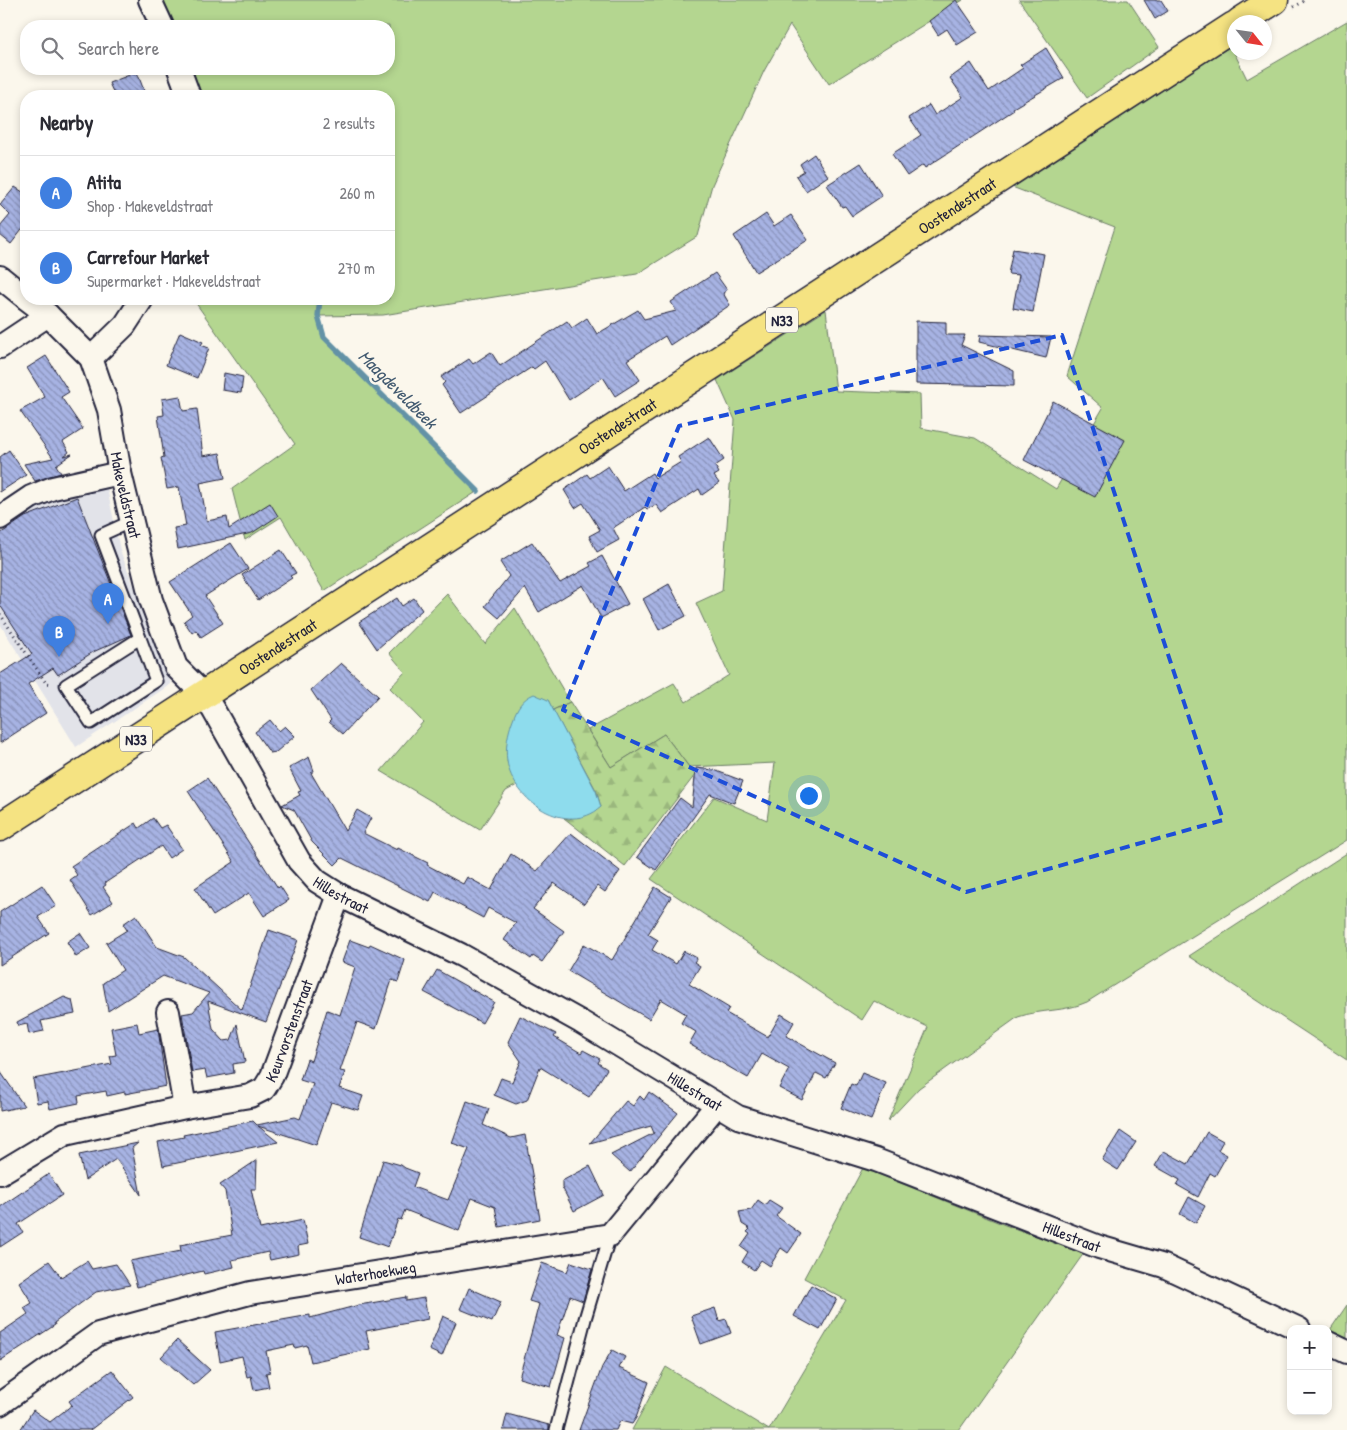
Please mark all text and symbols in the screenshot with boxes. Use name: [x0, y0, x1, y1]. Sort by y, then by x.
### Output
north arrow: [1227, 15, 1272, 60]
search box: [20, 20, 395, 75]
icon: search: [38, 34, 66, 62]
text: Search here: [78, 35, 159, 61]
text: Nearby: [40, 108, 93, 137]
text: 2 results: [323, 112, 375, 134]
text: Atita: [87, 169, 121, 195]
street label: Oostendestraat: [914, 172, 1001, 239]
text: A: [52, 182, 60, 204]
text: 260 m: [339, 182, 375, 204]
text: Shop · Makeveldstraat: [87, 195, 213, 217]
text: Carrefour Market: [87, 244, 209, 270]
text: B: [52, 257, 60, 279]
text: 270 m: [338, 257, 375, 279]
text: Supermarket · Makeveldstraat: [87, 270, 260, 292]
road number: N33: [766, 308, 798, 332]
water label: Maagdeveldbeek: [353, 344, 444, 435]
street label: Oostendestraat: [574, 392, 661, 460]
street label: Makeveldstraat: [106, 450, 147, 541]
pin: A: [92, 583, 124, 624]
street label: Oostendestraat: [234, 613, 321, 680]
pin: B: [43, 616, 75, 657]
road number: N33: [120, 726, 152, 752]
your location: [796, 783, 822, 809]
street label: Hillestraat: [309, 870, 373, 919]
street label: Keurvorstenstraat: [260, 976, 318, 1086]
street label: Hillestraat: [664, 1066, 727, 1116]
street label: Hillestraat: [1040, 1215, 1104, 1258]
street label: Waterhoekweg: [334, 1255, 417, 1290]
map controls: [1287, 1325, 1332, 1415]
button: +: [1287, 1325, 1332, 1370]
button: −: [1287, 1370, 1332, 1415]

